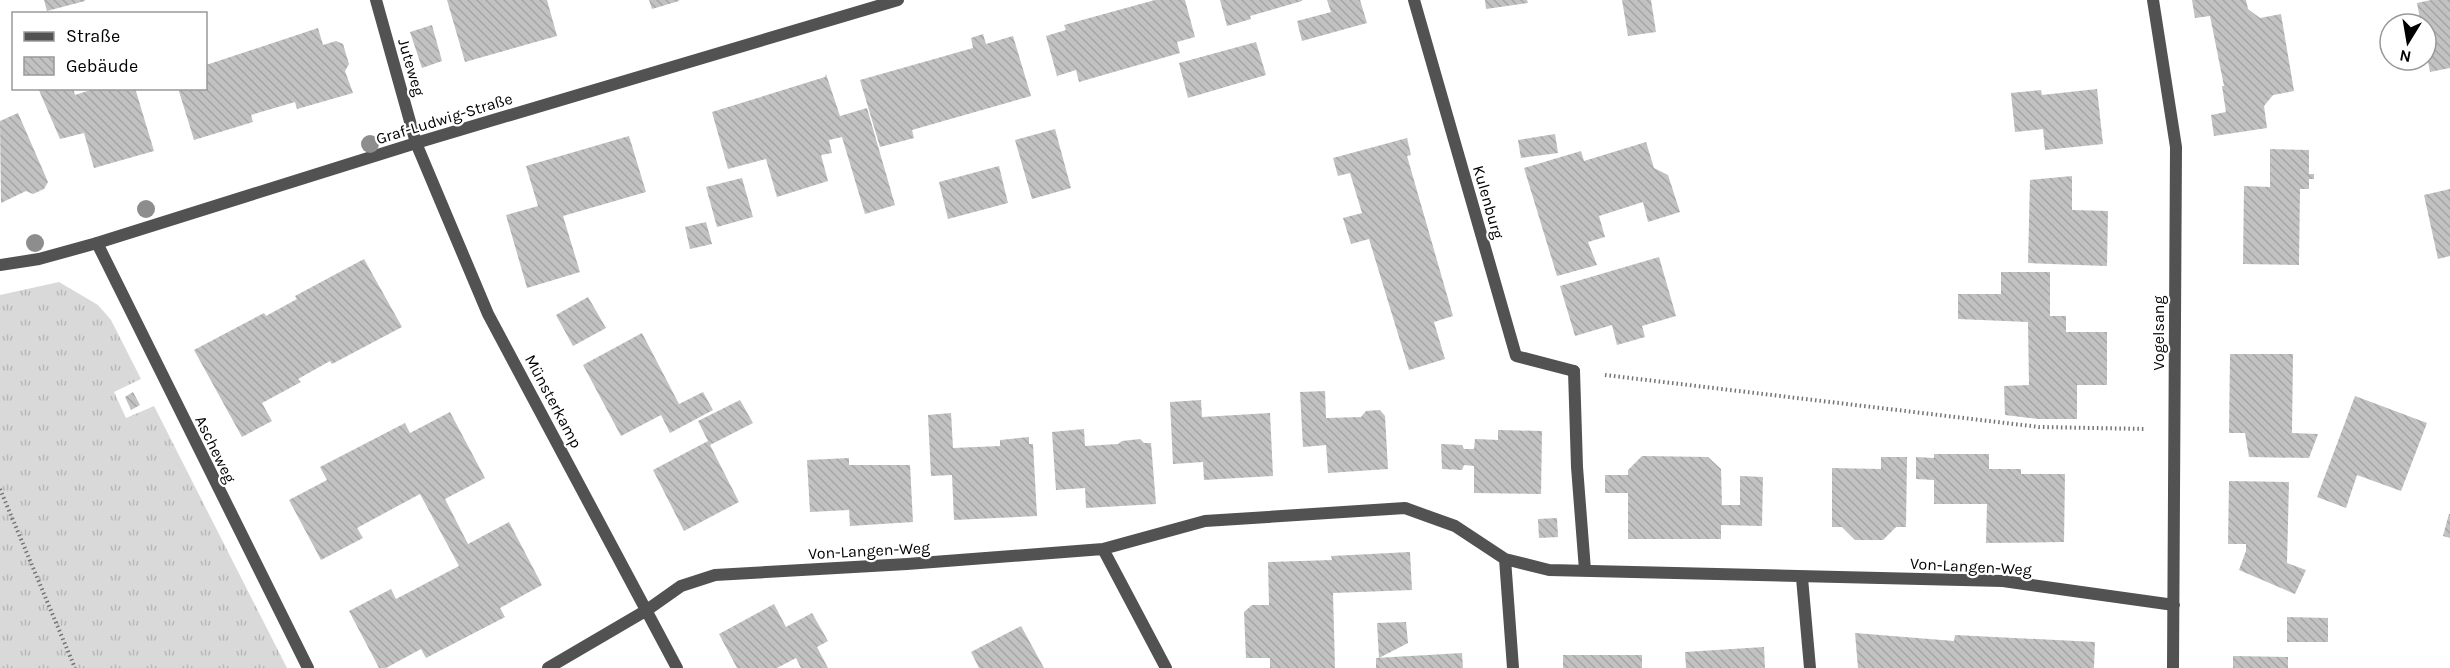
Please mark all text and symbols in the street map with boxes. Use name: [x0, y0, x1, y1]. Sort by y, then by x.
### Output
legend: [12, 12, 207, 90]
north arrow: [2378, 12, 2438, 72]
text: Straße: [66, 25, 120, 47]
street label: Juteweg: [394, 36, 429, 98]
text: N: [2398, 46, 2413, 67]
text: Gebäude: [66, 55, 138, 77]
street label: Graf-Ludwig-Straße: [374, 89, 515, 148]
street label: Kulenburg: [1469, 163, 1508, 241]
street label: Vogelsang: [2149, 296, 2168, 370]
street label: Münsterkamp: [521, 351, 586, 451]
street label: Ascheweg: [191, 412, 240, 486]
street label: Von-Langen-Weg: [808, 538, 930, 563]
street label: Von-Langen-Weg: [1910, 554, 2032, 579]

